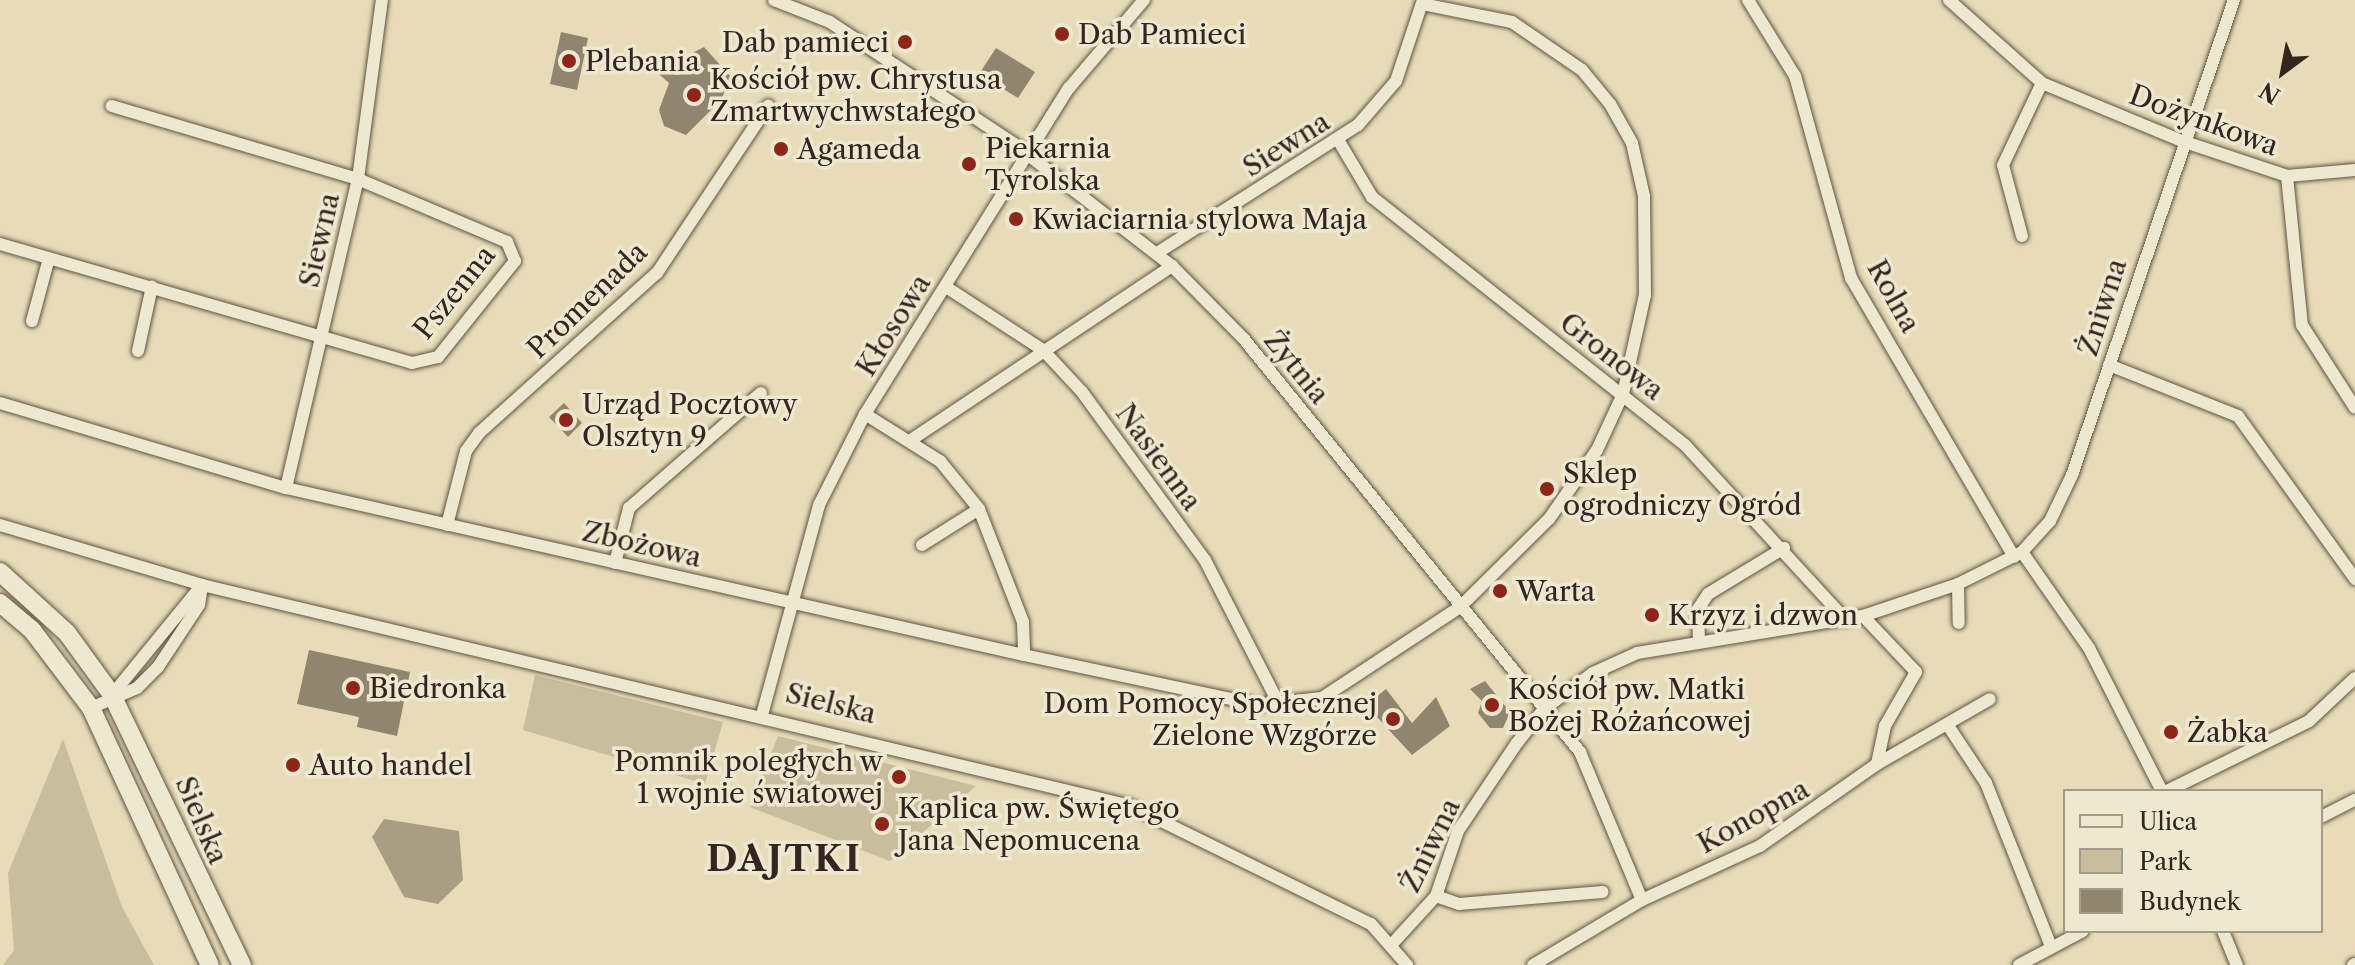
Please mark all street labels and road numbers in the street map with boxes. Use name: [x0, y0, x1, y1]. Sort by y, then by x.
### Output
street label: Dożynkowa: [2125, 78, 2283, 162]
street label: Siewna: [1236, 104, 1336, 184]
street label: Siewna: [292, 189, 346, 291]
street label: Promenada: [520, 235, 654, 365]
street label: Pszenna: [406, 239, 502, 345]
street label: Rolna: [1860, 254, 1928, 338]
street label: Żniwna: [2071, 254, 2133, 360]
street label: Kłosowa: [849, 268, 937, 382]
street label: Gronowa: [1554, 305, 1670, 407]
street label: Żytnia: [1257, 324, 1337, 410]
street label: Nasienna: [1109, 397, 1209, 517]
street label: Zbożowa: [579, 514, 705, 574]
street label: Sielska: [782, 676, 880, 730]
street label: Sielska: [169, 771, 235, 869]
street label: Konopna: [1691, 772, 1815, 860]
street label: Żniwna: [1393, 793, 1467, 897]

